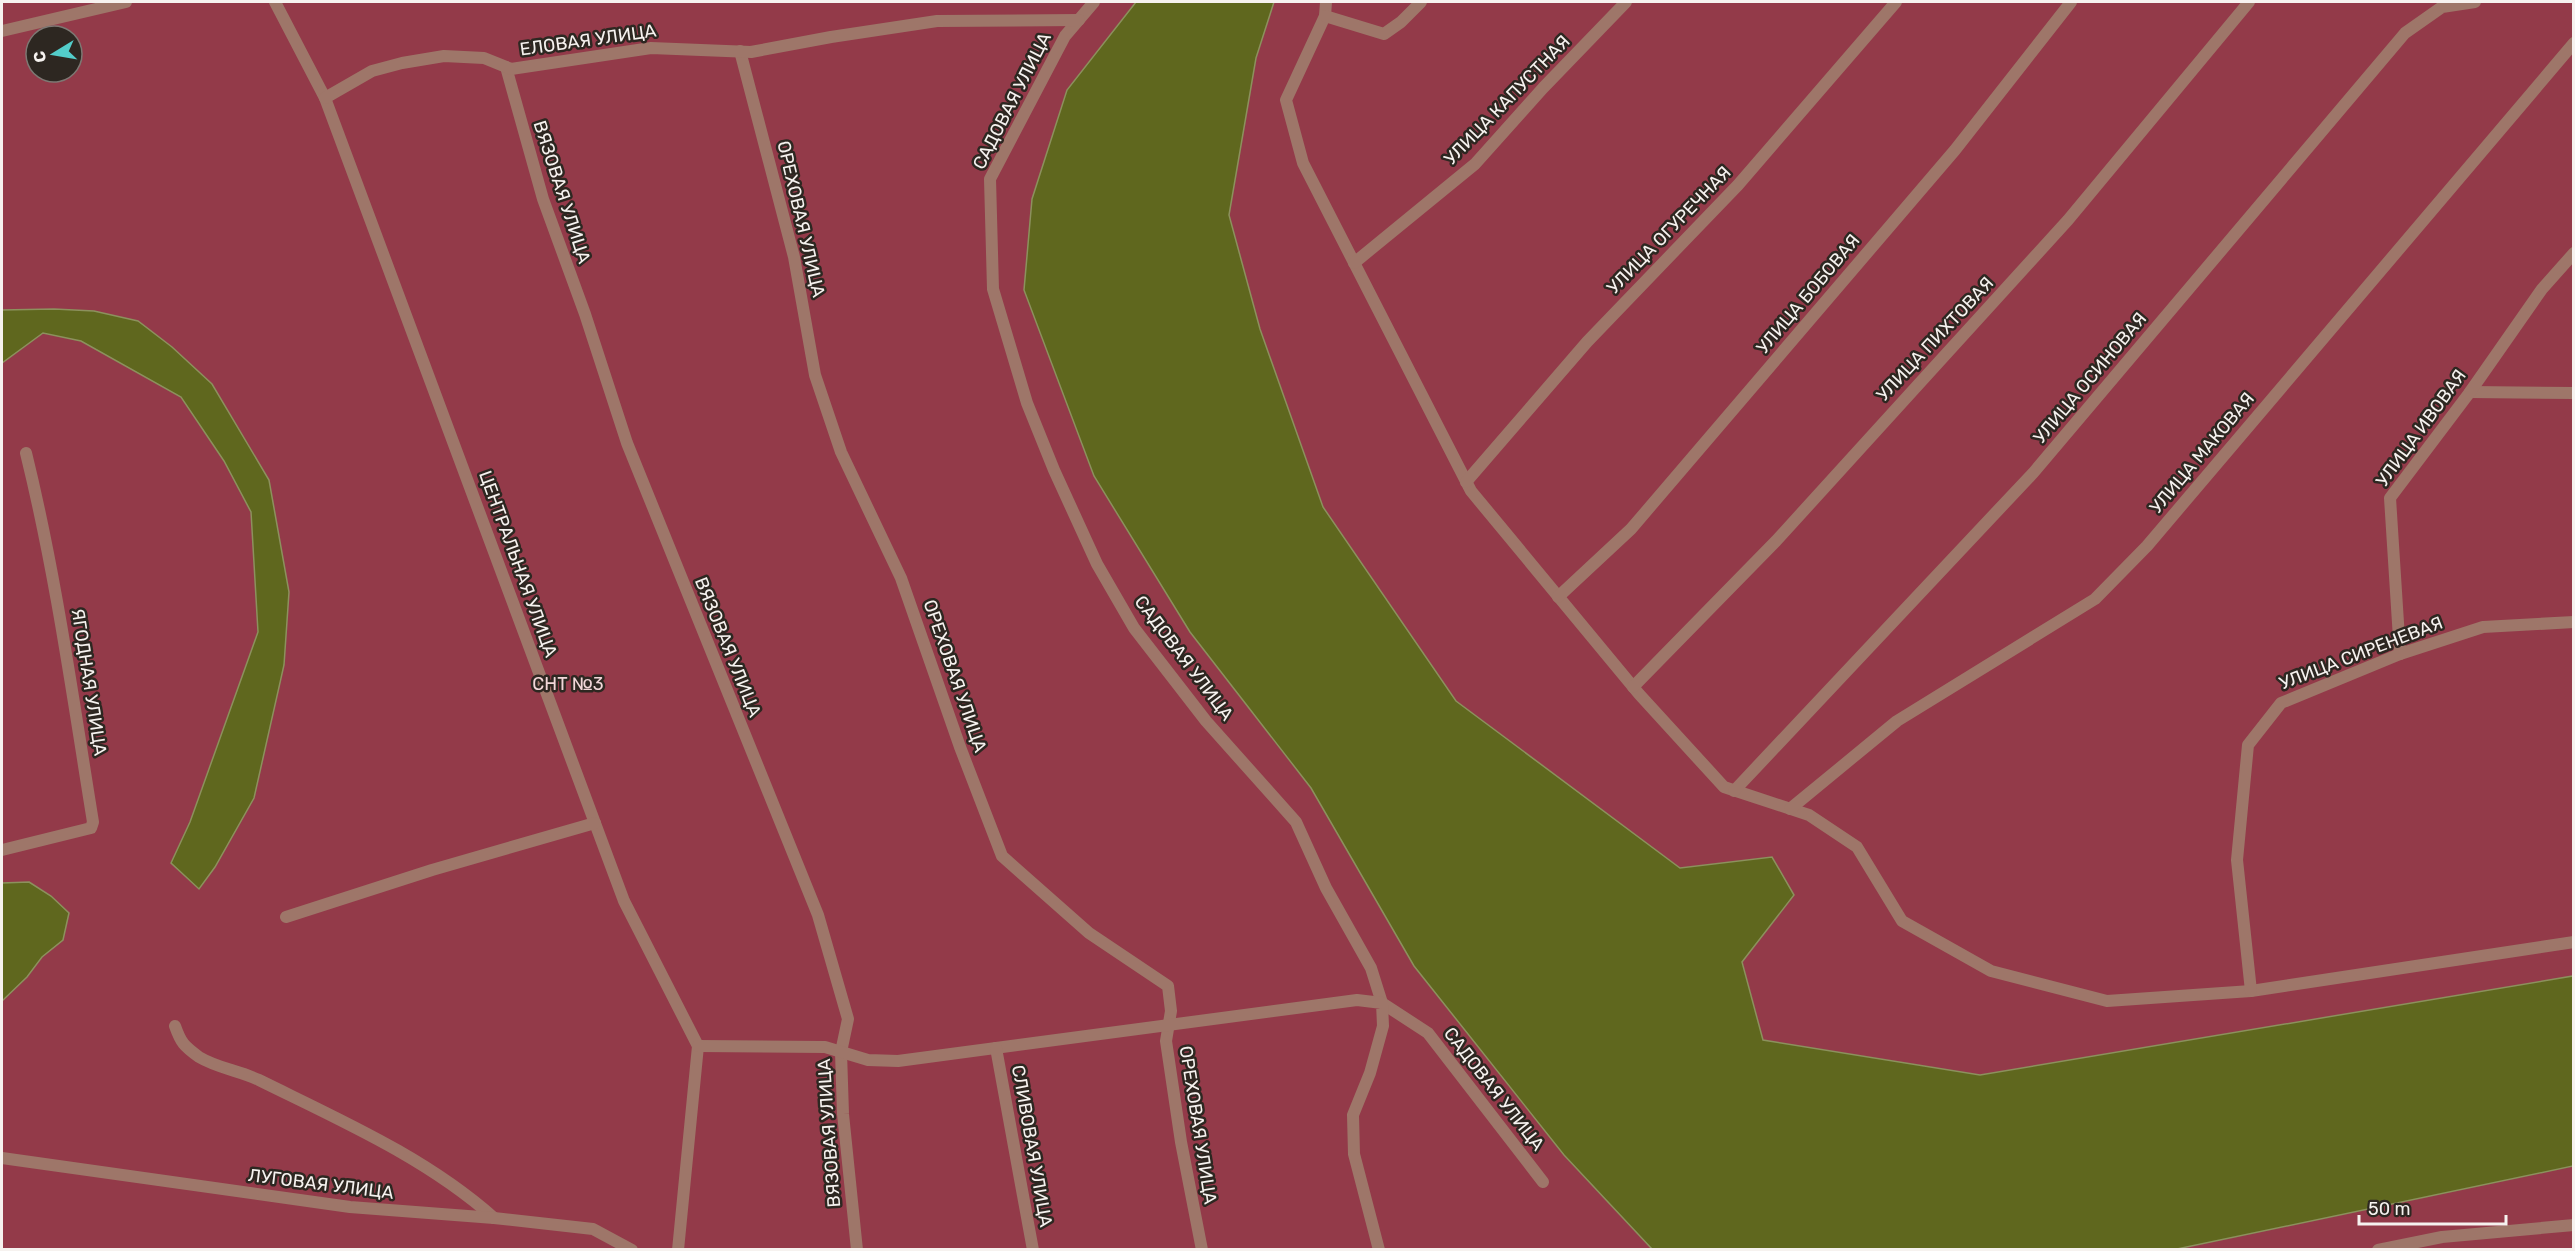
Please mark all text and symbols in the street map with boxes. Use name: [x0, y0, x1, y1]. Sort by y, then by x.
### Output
street label: ЕЛОВАЯ УЛИЦА: [518, 20, 658, 60]
north arrow: [24, 24, 84, 84]
street label: САДОВАЯ УЛИЦА: [968, 29, 1056, 173]
street label: УЛИЦА КАПУСТНАЯ: [1439, 31, 1575, 169]
text: С: [29, 49, 50, 64]
street label: ВЯЗОВАЯ УЛИЦА: [529, 118, 595, 266]
street label: ОРЕХОВАЯ УЛИЦА: [772, 139, 830, 299]
street label: УЛИЦА ОГУРЕЧНАЯ: [1602, 162, 1736, 298]
street label: УЛИЦА БОБОВАЯ: [1752, 230, 1864, 358]
street label: УЛИЦА ПИХТОВАЯ: [1872, 272, 1998, 406]
street label: УЛИЦА ОСИНОВАЯ: [2029, 308, 2151, 448]
street label: УЛИЦА ИВОВАЯ: [2371, 365, 2471, 491]
street label: УЛИЦА МАКОВАЯ: [2145, 388, 2259, 518]
street label: ЦЕНТРАЛЬНАЯ УЛИЦА: [474, 468, 562, 660]
street label: ВЯЗОВАЯ УЛИЦА: [690, 574, 766, 720]
street label: САДОВАЯ УЛИЦА: [1130, 591, 1238, 725]
street label: ОРЕХОВАЯ УЛИЦА: [919, 597, 991, 755]
street label: ЯГОДНАЯ УЛИЦА: [67, 607, 111, 757]
street label: УЛИЦА СИРЕНЕВАЯ: [2276, 612, 2446, 694]
park label: СНТ №3: [532, 673, 604, 695]
street label: САДОВАЯ УЛИЦА: [1439, 1023, 1549, 1155]
street label: ОРЕХОВАЯ УЛИЦА: [1175, 1044, 1221, 1206]
street label: ВЯЗОВАЯ УЛИЦА: [813, 1058, 845, 1208]
street label: СЛИВОВАЯ УЛИЦА: [1007, 1063, 1057, 1229]
street label: ЛУГОВАЯ УЛИЦА: [247, 1164, 395, 1204]
scale bar: [2359, 1188, 2506, 1226]
text: 50 m: [2368, 1198, 2411, 1220]

